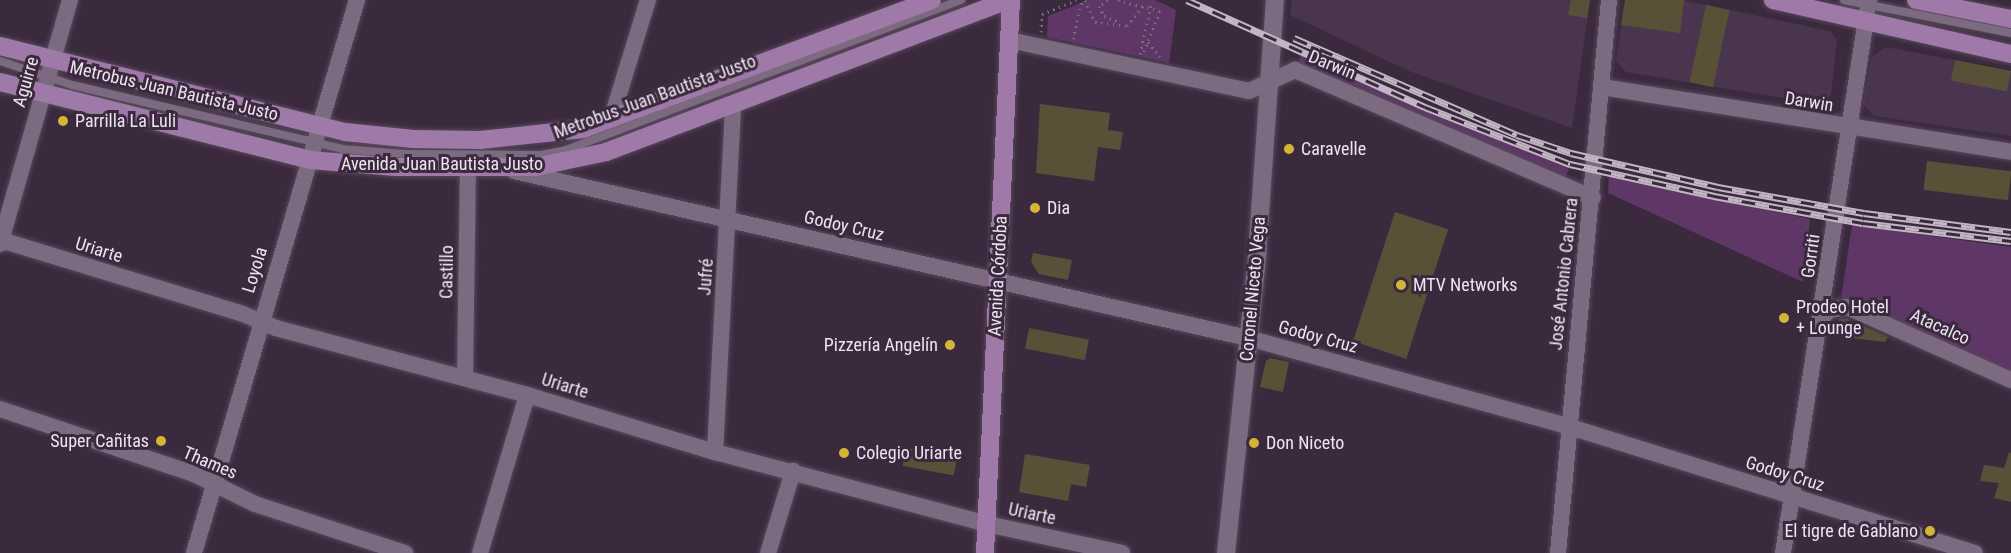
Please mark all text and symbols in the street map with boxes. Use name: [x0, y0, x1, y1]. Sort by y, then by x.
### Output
street label: Darwin: [1305, 46, 1359, 84]
street label: Metrobus Juan Bautista Justo: [551, 50, 759, 144]
street label: Aguirre: [9, 54, 43, 110]
street label: Metrobus Juan Bautista Justo: [68, 56, 280, 126]
street label: Darwin: [1783, 87, 1835, 117]
place label: Parrilla La Luli: [75, 110, 176, 132]
marker: Parrilla La Luli: [56, 114, 70, 128]
place label: Caravelle: [1301, 138, 1366, 160]
marker: Caravelle: [1282, 142, 1296, 156]
street label: Avenida Juan Bautista Justo: [341, 153, 543, 175]
place label: Dia: [1047, 197, 1070, 219]
street label: José Antonio Cabrera: [1545, 197, 1583, 351]
marker: Dia: [1028, 201, 1042, 215]
street label: Godoy Cruz: [802, 206, 886, 246]
street label: Avenida Córdoba: [984, 215, 1012, 337]
street label: Coronel Niceto Vega: [1236, 216, 1270, 362]
street label: Uriarte: [73, 233, 125, 267]
street label: Gorriti: [1797, 233, 1825, 279]
street label: Loyola: [238, 245, 272, 295]
street label: Castillo: [436, 245, 458, 299]
street label: Jufré: [694, 258, 718, 296]
place label: MTV Networks: [1413, 274, 1518, 296]
marker: MTV Networks: [1394, 278, 1408, 292]
place label: Prodeo Hotel + Lounge: [1796, 297, 1889, 340]
street label: Atacalco: [1907, 304, 1973, 350]
marker: Prodeo Hotel + Lounge: [1777, 311, 1791, 325]
street label: Godoy Cruz: [1276, 316, 1360, 358]
place label: Pizzería Angelín: [824, 334, 938, 356]
marker: Pizzería Angelín: [943, 338, 957, 352]
street label: Uriarte: [539, 369, 591, 403]
place label: Super Cañitas: [50, 430, 149, 452]
place label: Don Niceto: [1266, 432, 1344, 454]
marker: Super Cañitas: [154, 434, 168, 448]
marker: Don Niceto: [1247, 436, 1261, 450]
street label: Thames: [180, 442, 240, 484]
place label: Colegio Uriarte: [856, 442, 962, 464]
marker: Colegio Uriarte: [837, 446, 851, 460]
street label: Godoy Cruz: [1743, 452, 1827, 496]
street label: Uriarte: [1006, 498, 1058, 530]
place label: El tigre de Gablano: [1784, 520, 1918, 542]
marker: El tigre de Gablano: [1923, 524, 1937, 538]

